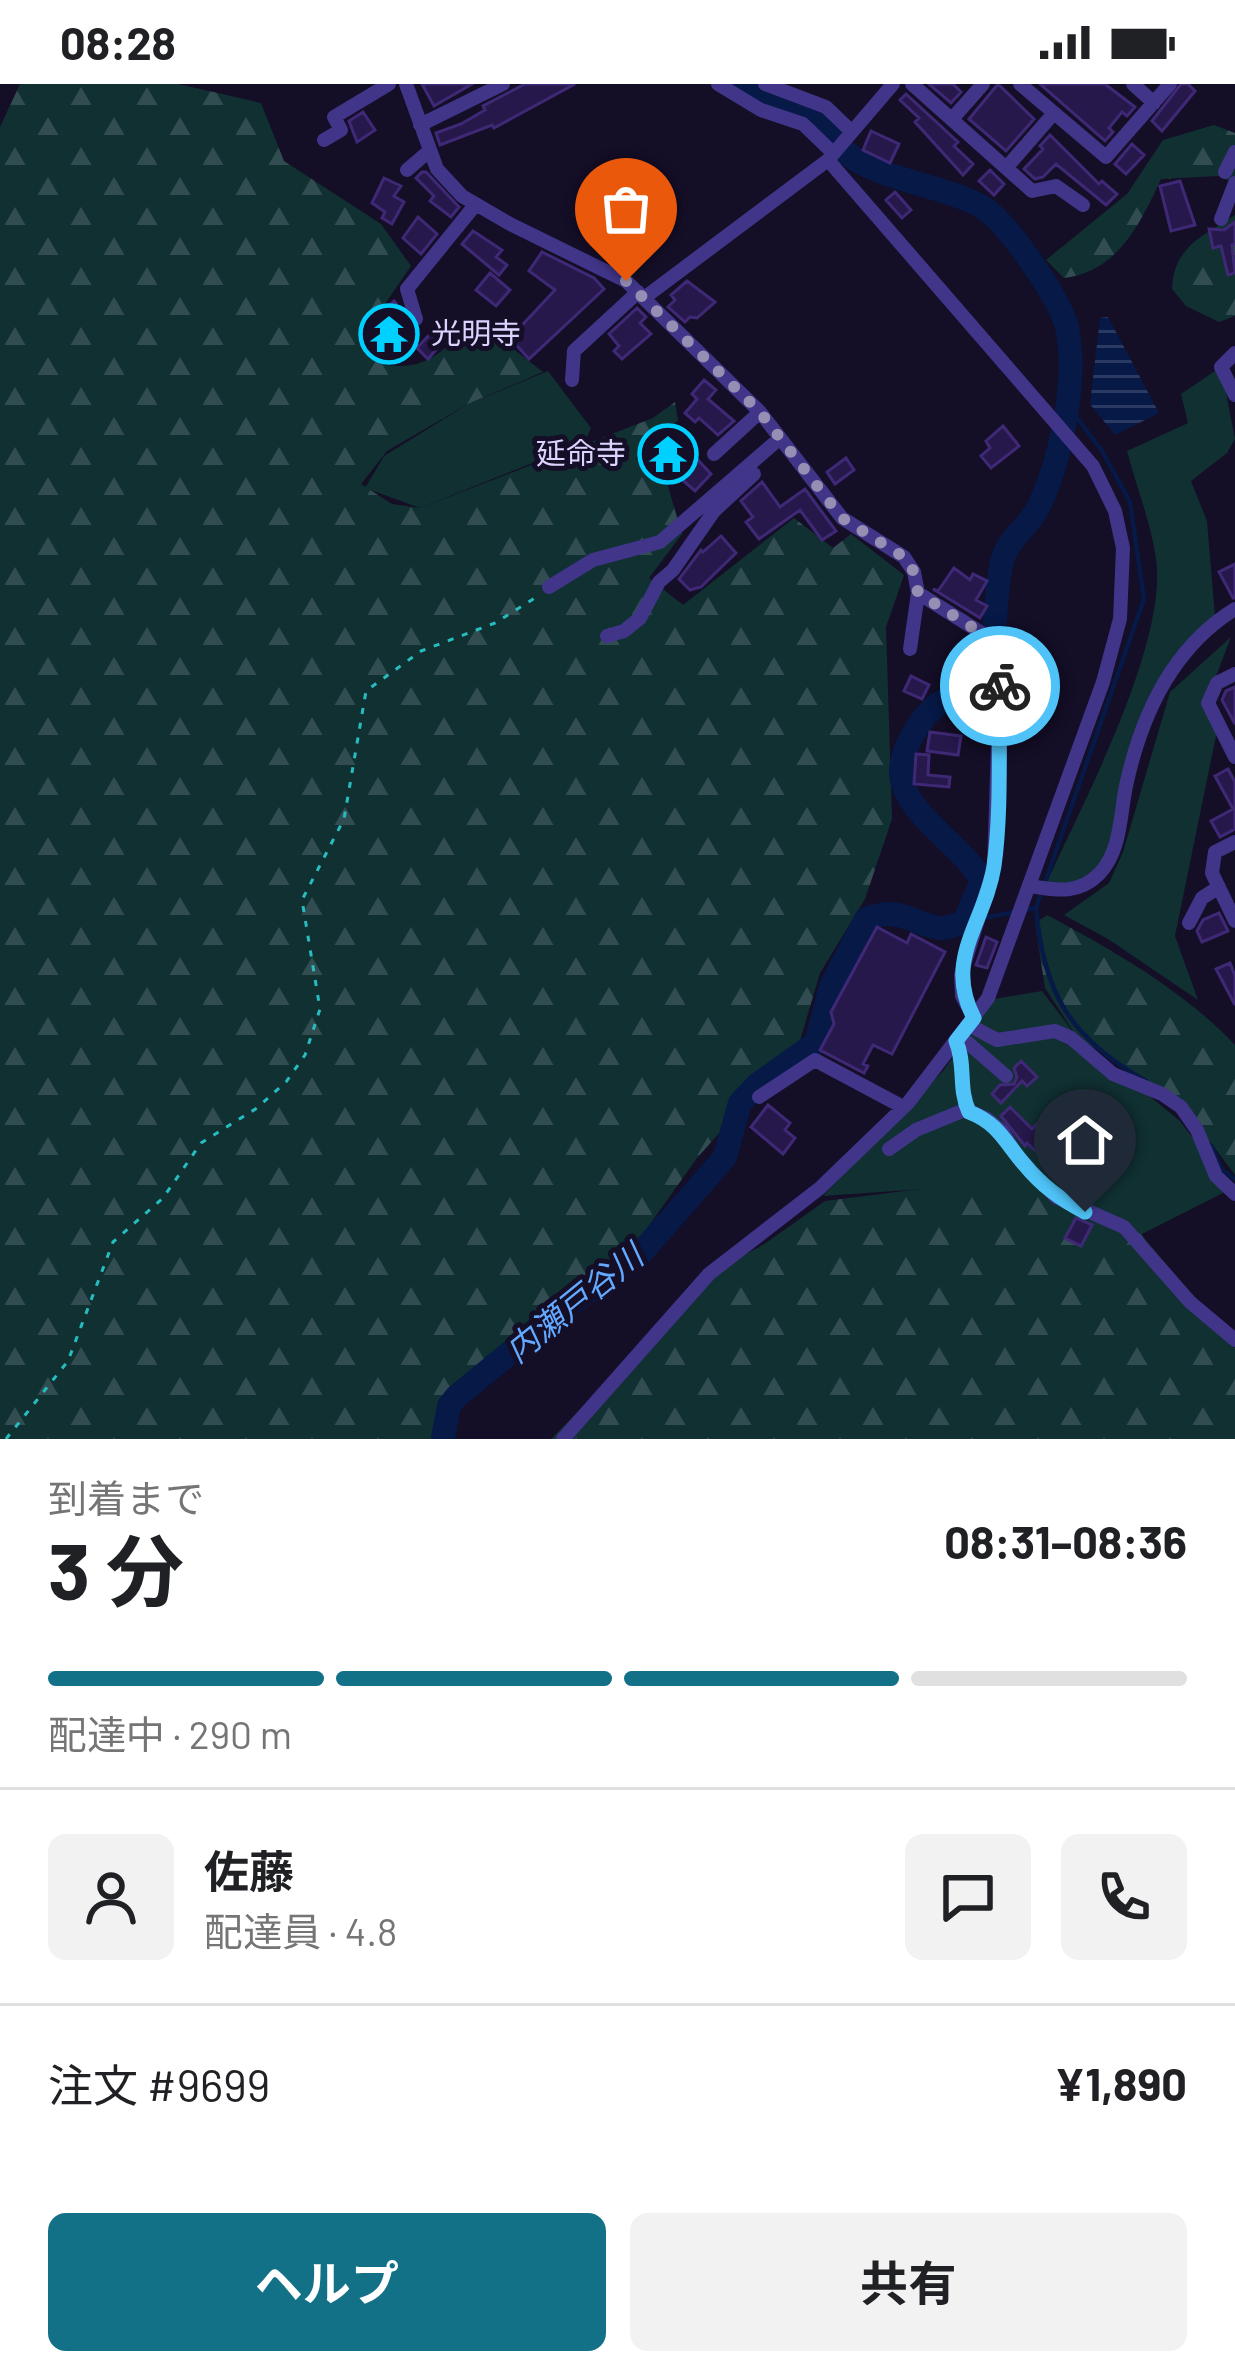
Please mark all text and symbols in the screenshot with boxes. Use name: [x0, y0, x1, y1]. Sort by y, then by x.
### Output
text: 08:28: [60, 15, 176, 69]
pin: [575, 158, 677, 281]
icon: bag: [593, 176, 659, 242]
temple icon: 光明寺: [358, 303, 420, 365]
place label: 光明寺: [431, 314, 521, 350]
temple icon: 延命寺: [637, 423, 699, 485]
place label: 延命寺: [536, 434, 626, 470]
courier: [940, 626, 1060, 746]
icon: bike: [967, 653, 1033, 719]
pin: [1034, 1089, 1136, 1212]
icon: home: [1052, 1107, 1118, 1173]
water label: 内瀬戸谷川: [497, 1233, 652, 1370]
text: 到着まで: [48, 1474, 204, 1521]
text: 08:31–08:36: [944, 1514, 1187, 1568]
text: 3 分: [48, 1522, 184, 1616]
text: 配達中 · 290 m: [48, 1710, 292, 1757]
button: person: [48, 1834, 174, 1960]
button: chat: [905, 1834, 1031, 1960]
button: phone: [1061, 1834, 1187, 1960]
text: 佐藤: [204, 1843, 294, 1897]
text: 配達員 · 4.8: [204, 1907, 397, 1954]
text: ¥1,890: [1054, 2056, 1187, 2110]
text: 注文 #9699: [48, 2057, 270, 2111]
button: ヘルプ: [48, 2213, 606, 2351]
button: 共有: [630, 2213, 1187, 2351]

